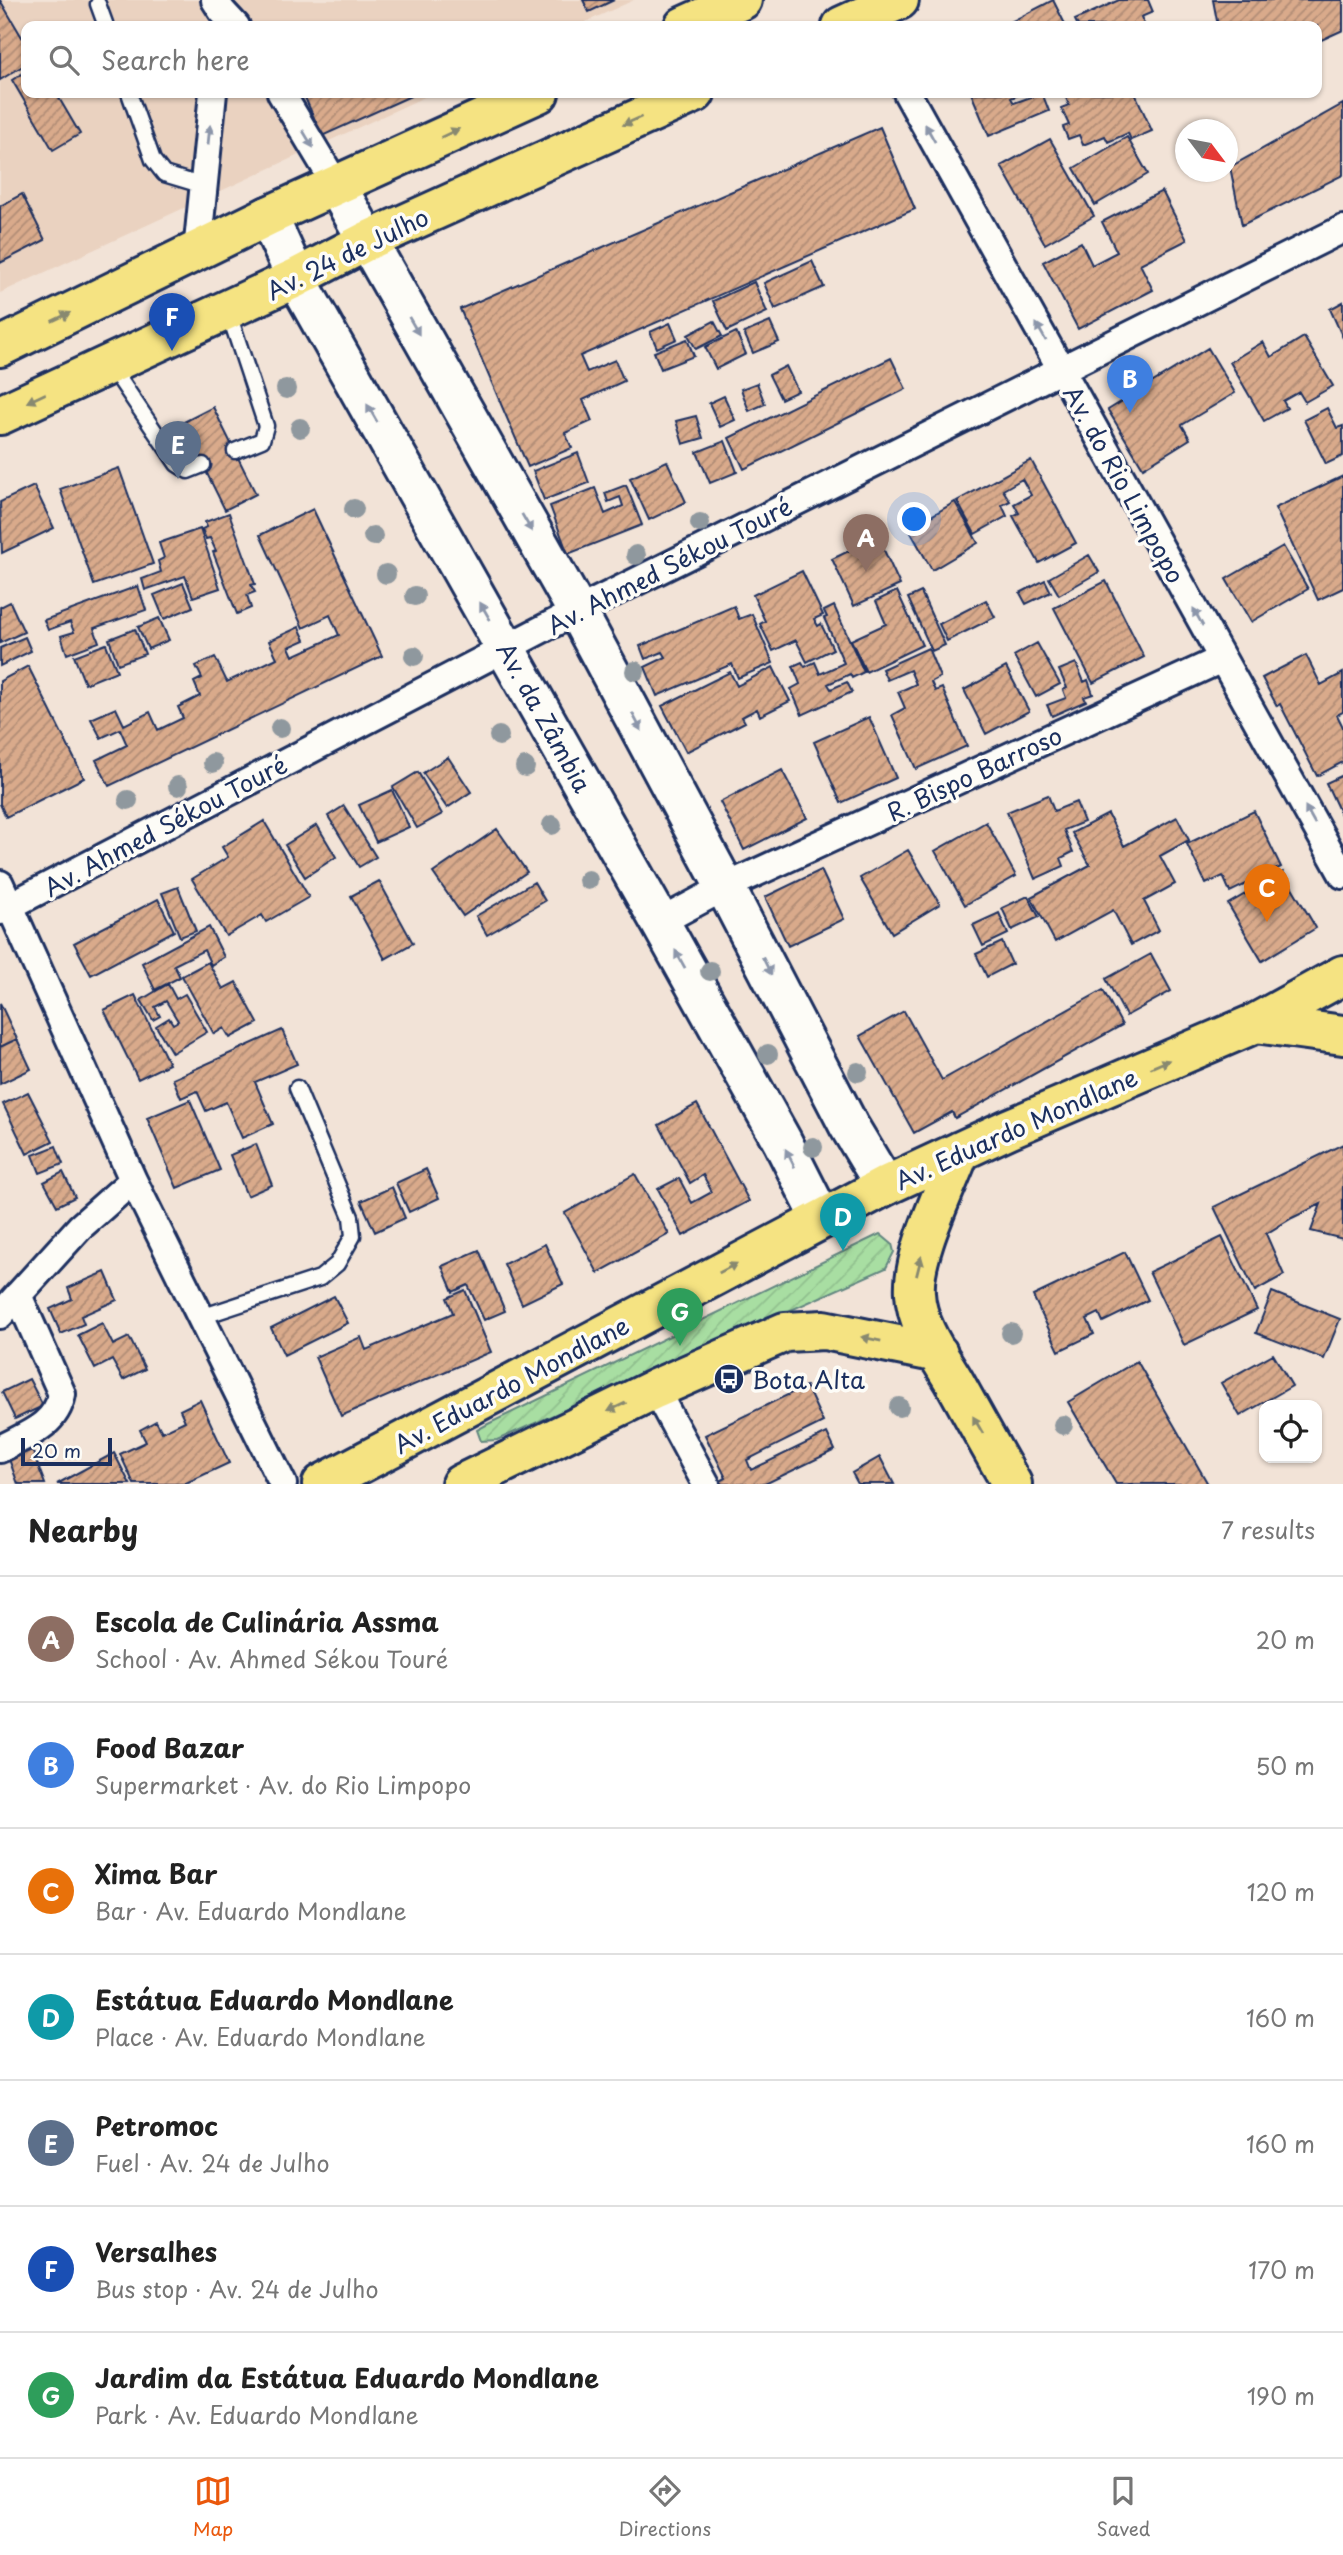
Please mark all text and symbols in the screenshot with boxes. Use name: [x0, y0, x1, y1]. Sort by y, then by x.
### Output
search box: [21, 21, 1322, 98]
text: Search here: [101, 40, 250, 79]
icon: search: [45, 41, 83, 79]
one-way arrow: [622, 116, 643, 127]
north arrow: [1175, 119, 1238, 182]
one-way arrow: [204, 124, 215, 146]
one-way arrow: [924, 124, 936, 143]
one-way arrow: [440, 127, 461, 138]
one-way arrow: [302, 130, 315, 149]
street label: Av. 24 de Julho: [260, 198, 434, 308]
pin: F: [149, 293, 195, 351]
one-way arrow: [51, 312, 71, 323]
one-way arrow: [408, 316, 420, 335]
one-way arrow: [1035, 322, 1047, 342]
pin: B: [1107, 355, 1153, 413]
street label: Av. do Rio Limpopo: [1056, 379, 1194, 589]
one-way arrow: [26, 392, 46, 404]
one-way arrow: [366, 403, 378, 423]
pin: E: [155, 421, 201, 479]
street label: Av. Ahmed Sékou Touré: [540, 487, 798, 643]
your location: [897, 502, 931, 536]
one-way arrow: [521, 513, 533, 533]
pin: A: [843, 514, 889, 572]
one-way arrow: [479, 601, 491, 620]
one-way arrow: [1192, 607, 1204, 627]
street label: Av. da Zâmbia: [489, 635, 601, 799]
one-way arrow: [631, 712, 643, 732]
street label: R. Bispo Barroso: [880, 717, 1068, 829]
street label: Av. Ahmed Sékou Touré: [37, 746, 293, 904]
one-way arrow: [1304, 806, 1316, 825]
pin: C: [1244, 864, 1290, 922]
one-way arrow: [674, 949, 686, 968]
one-way arrow: [760, 957, 772, 977]
street label: Av. Eduardo Mondlane: [889, 1058, 1143, 1198]
one-way arrow: [1150, 1058, 1171, 1069]
one-way arrow: [785, 1148, 796, 1168]
pin: D: [820, 1193, 866, 1251]
one-way arrow: [914, 1255, 925, 1277]
one-way arrow: [718, 1262, 738, 1274]
pin: G: [657, 1288, 703, 1346]
street label: Av. Eduardo Mondlane: [387, 1307, 635, 1461]
one-way arrow: [860, 1334, 882, 1345]
place label: Bota Alta: [752, 1361, 865, 1397]
bus stop icon: Bota Alta: [712, 1362, 746, 1396]
map controls: [1259, 1400, 1322, 1463]
button: locate: [1259, 1400, 1322, 1463]
one-way arrow: [607, 1401, 627, 1413]
one-way arrow: [972, 1415, 984, 1434]
scale bar: [21, 1435, 112, 1467]
text: 20 m: [32, 1436, 81, 1464]
text: Nearby: [28, 1507, 138, 1552]
text: 7 results: [1221, 1512, 1315, 1547]
text: Escola de Culinária Assma: [95, 1602, 439, 1641]
text: A: [42, 1622, 60, 1657]
text: 20 m: [1256, 1622, 1315, 1657]
text: School · Av. Ahmed Sékou Touré: [95, 1641, 448, 1676]
text: Food Bazar: [95, 1728, 244, 1767]
text: B: [43, 1748, 59, 1783]
text: 50 m: [1255, 1748, 1315, 1783]
text: Supermarket · Av. do Rio Limpopo: [95, 1767, 471, 1802]
text: Xima Bar: [95, 1854, 217, 1893]
text: C: [42, 1874, 60, 1909]
text: 120 m: [1247, 1874, 1315, 1909]
text: Bar · Av. Eduardo Mondlane: [95, 1893, 407, 1928]
text: Estátua Eduardo Mondlane: [95, 1980, 454, 2019]
text: D: [42, 2000, 60, 2035]
text: 160 m: [1246, 2000, 1315, 2035]
text: Place · Av. Eduardo Mondlane: [95, 2019, 426, 2054]
text: Petromoc: [95, 2106, 218, 2145]
text: E: [44, 2126, 58, 2161]
text: 160 m: [1246, 2126, 1315, 2161]
text: Fuel · Av. 24 de Julho: [95, 2145, 329, 2180]
text: Versalhes: [95, 2232, 217, 2271]
text: F: [44, 2252, 58, 2287]
text: 170 m: [1248, 2252, 1315, 2287]
text: Bus stop · Av. 24 de Julho: [95, 2271, 379, 2306]
text: Jardim da Estátua Eduardo Mondlane: [95, 2358, 599, 2397]
text: G: [42, 2378, 60, 2413]
text: 190 m: [1247, 2378, 1315, 2413]
text: Park · Av. Eduardo Mondlane: [95, 2397, 419, 2432]
tab: Map: [193, 2472, 233, 2542]
tab: Directions: [619, 2472, 711, 2542]
tab: Saved: [1096, 2472, 1150, 2542]

